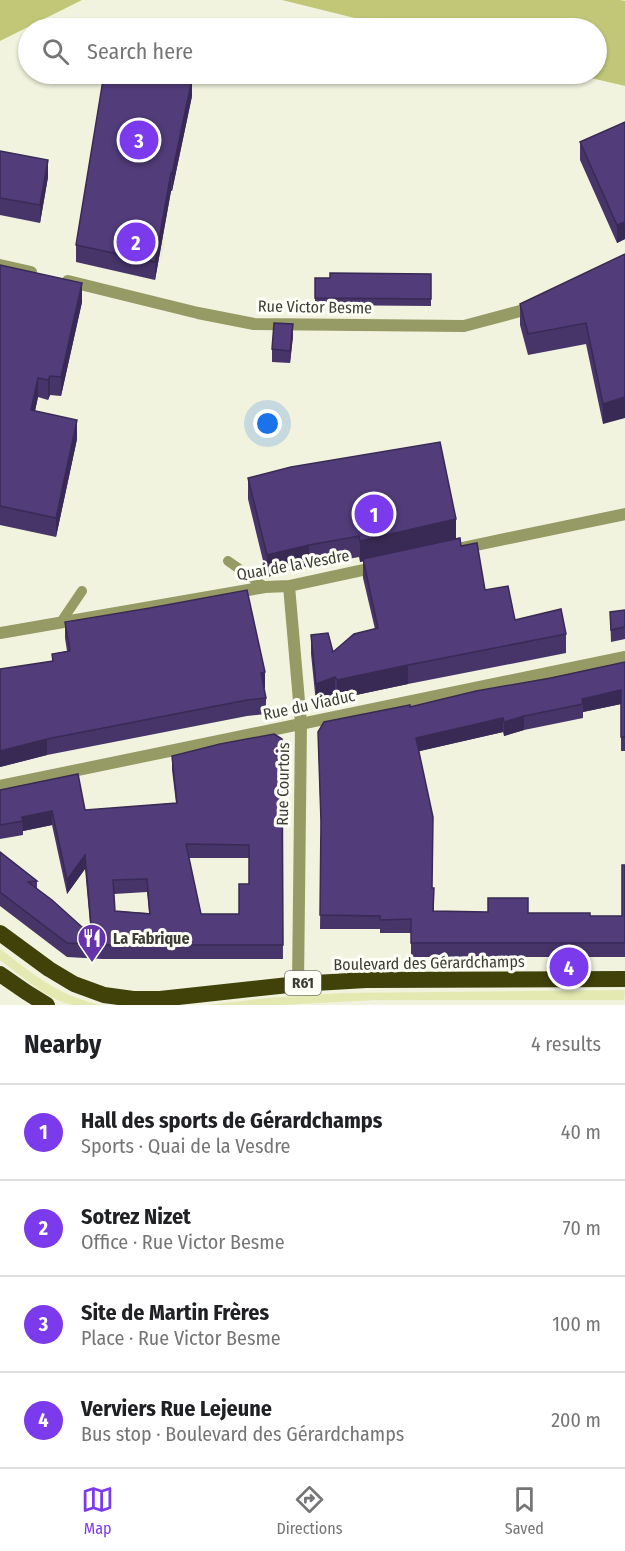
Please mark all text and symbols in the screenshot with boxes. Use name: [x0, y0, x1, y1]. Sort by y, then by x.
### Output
search box: [18, 18, 607, 84]
icon: search: [39, 35, 72, 68]
text: Search here: [87, 38, 193, 65]
pin: 3: [120, 118, 158, 162]
pin: 2: [116, 220, 156, 264]
street label: Rue Victor Besme: [258, 297, 372, 317]
your location: [253, 409, 282, 438]
pin: 1: [354, 492, 394, 536]
street label: Quai de la Vesdre: [235, 546, 351, 584]
street label: Rue du Viaduc: [261, 686, 357, 724]
street label: Rue Courtois: [273, 742, 293, 826]
restaurant icon: La Fabrique: [76, 922, 108, 964]
place label: La Fabrique: [113, 929, 190, 948]
pin: 4: [550, 944, 588, 990]
street label: Boulevard des Gérardchamps: [333, 952, 525, 974]
road number: R61: [285, 971, 321, 995]
text: Nearby: [24, 1029, 101, 1060]
text: 4 results: [531, 1032, 601, 1056]
text: Hall des sports de Gérardchamps: [81, 1107, 382, 1134]
text: 1: [39, 1120, 48, 1144]
text: 40 m: [561, 1120, 601, 1144]
text: Sports · Quai de la Vesdre: [81, 1134, 290, 1158]
text: Sotrez Nizet: [81, 1203, 191, 1230]
text: 2: [39, 1216, 48, 1240]
text: 70 m: [563, 1216, 601, 1240]
text: Office · Rue Victor Besme: [81, 1230, 285, 1254]
text: Site de Martin Frères: [81, 1299, 269, 1326]
text: 3: [39, 1312, 48, 1336]
text: 100 m: [552, 1312, 601, 1336]
text: Place · Rue Victor Besme: [81, 1326, 281, 1350]
text: Verviers Rue Lejeune: [81, 1395, 272, 1422]
text: 4: [38, 1408, 49, 1432]
text: 200 m: [551, 1408, 601, 1432]
text: Bus stop · Boulevard des Gérardchamps: [81, 1422, 404, 1446]
tab: Map: [81, 1483, 114, 1538]
tab: Directions: [276, 1483, 343, 1538]
tab: Saved: [505, 1483, 544, 1538]

